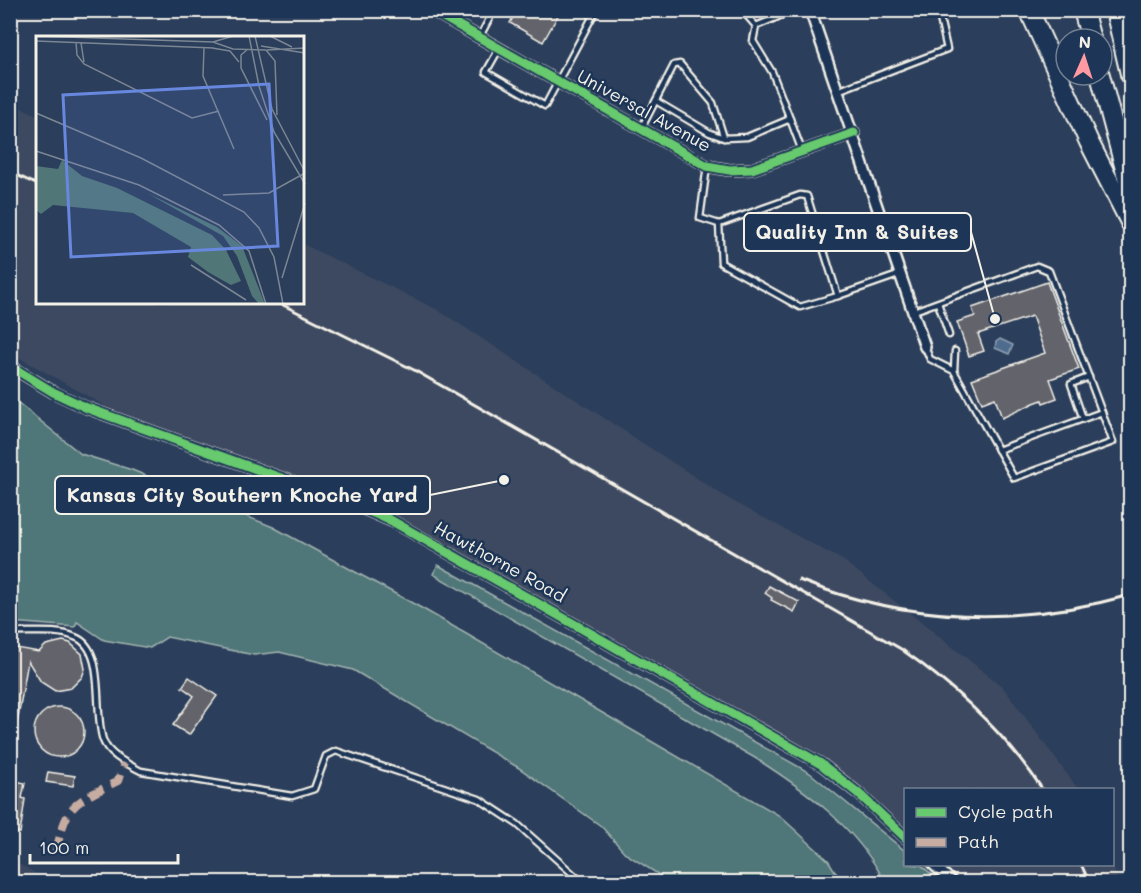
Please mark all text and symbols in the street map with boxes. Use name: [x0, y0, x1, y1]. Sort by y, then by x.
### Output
north arrow: [1054, 27, 1114, 87]
text: N: [1078, 31, 1091, 52]
inset map: [36, 36, 304, 304]
street label: Universal Avenue: [573, 63, 716, 157]
callout: Quality Inn & Suites: [744, 213, 971, 251]
text: Quality Inn & Suites: [755, 218, 959, 244]
callout: Kansas City Southern Knoche Yard: [55, 476, 430, 514]
text: Kansas City Southern Knoche Yard: [67, 481, 418, 507]
street label: Hawthorne Road: [430, 515, 571, 607]
legend: [904, 788, 1114, 866]
text: Cycle path: [958, 799, 1053, 823]
scale bar: [30, 827, 178, 865]
text: Path: [958, 829, 998, 853]
text: 100 m: [39, 835, 89, 859]

